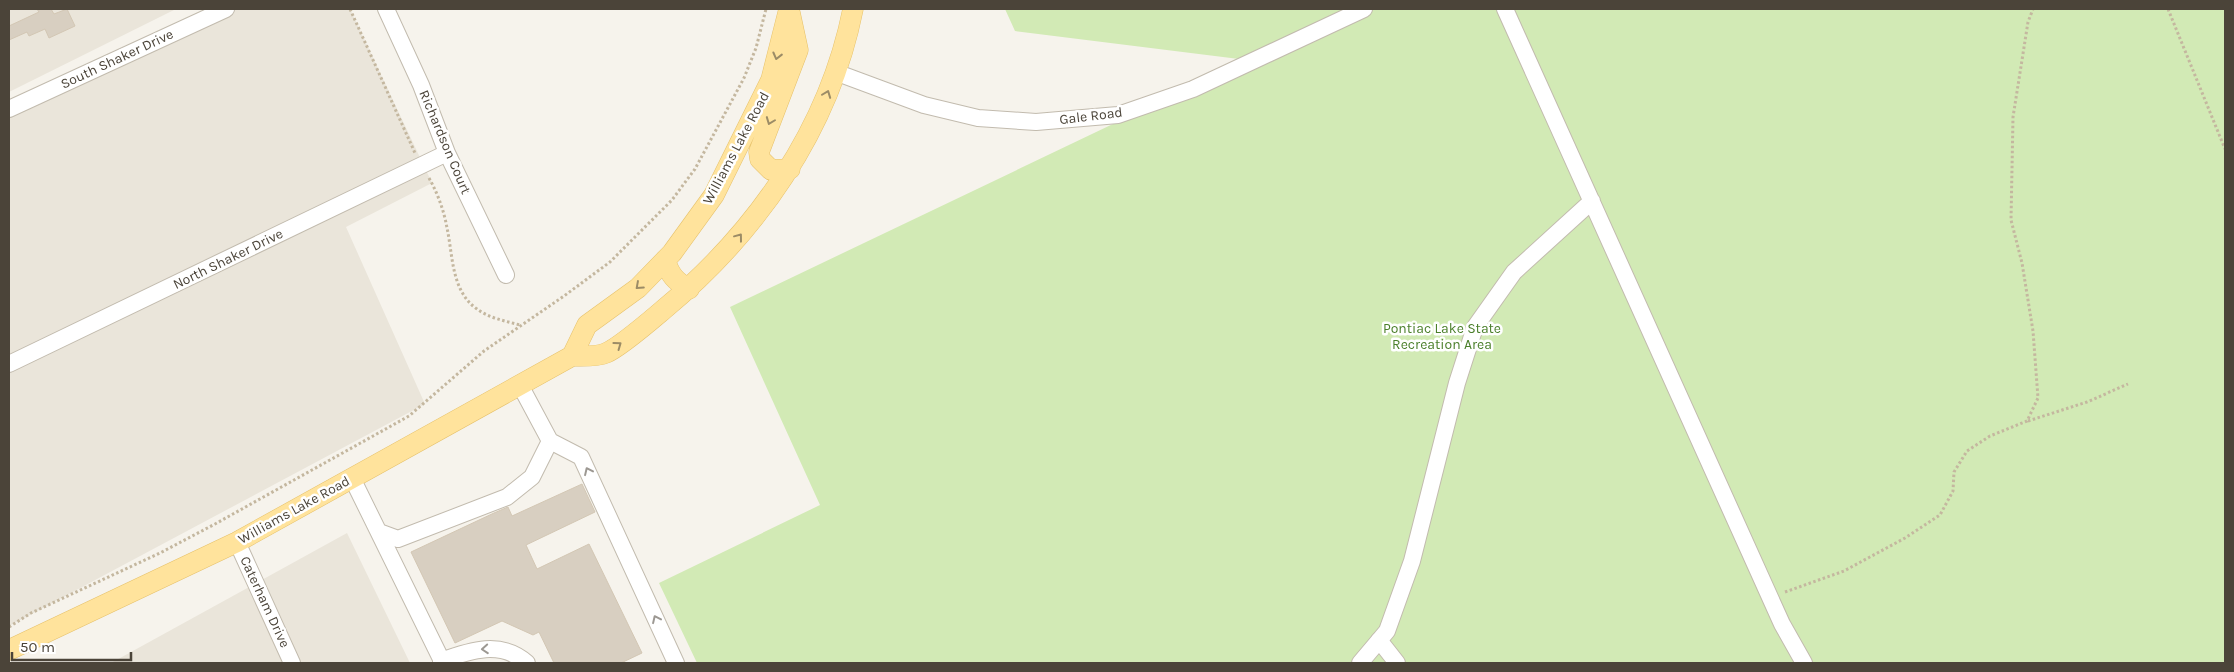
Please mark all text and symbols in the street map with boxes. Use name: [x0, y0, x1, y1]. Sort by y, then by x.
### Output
street label: South Shaker Drive: [58, 25, 176, 93]
one-way arrow: [772, 52, 783, 61]
street label: Richardson Court: [415, 87, 475, 197]
street label: Williams Lake Road: [699, 89, 773, 207]
one-way arrow: [820, 90, 831, 99]
street label: Gale Road: [1059, 104, 1123, 128]
one-way arrow: [766, 116, 776, 125]
street label: North Shaker Drive: [170, 225, 286, 293]
one-way arrow: [733, 233, 742, 243]
one-way arrow: [635, 281, 644, 290]
park label: Pontiac Lake State Recreation Area: [1383, 320, 1501, 353]
one-way arrow: [612, 342, 622, 351]
one-way arrow: [584, 467, 594, 476]
street label: Williams Lake Road: [235, 472, 353, 548]
street label: Caterham Drive: [236, 554, 294, 650]
one-way arrow: [652, 615, 662, 624]
scale bar: [12, 630, 131, 662]
text: 50 m: [20, 638, 55, 656]
one-way arrow: [481, 643, 489, 654]

